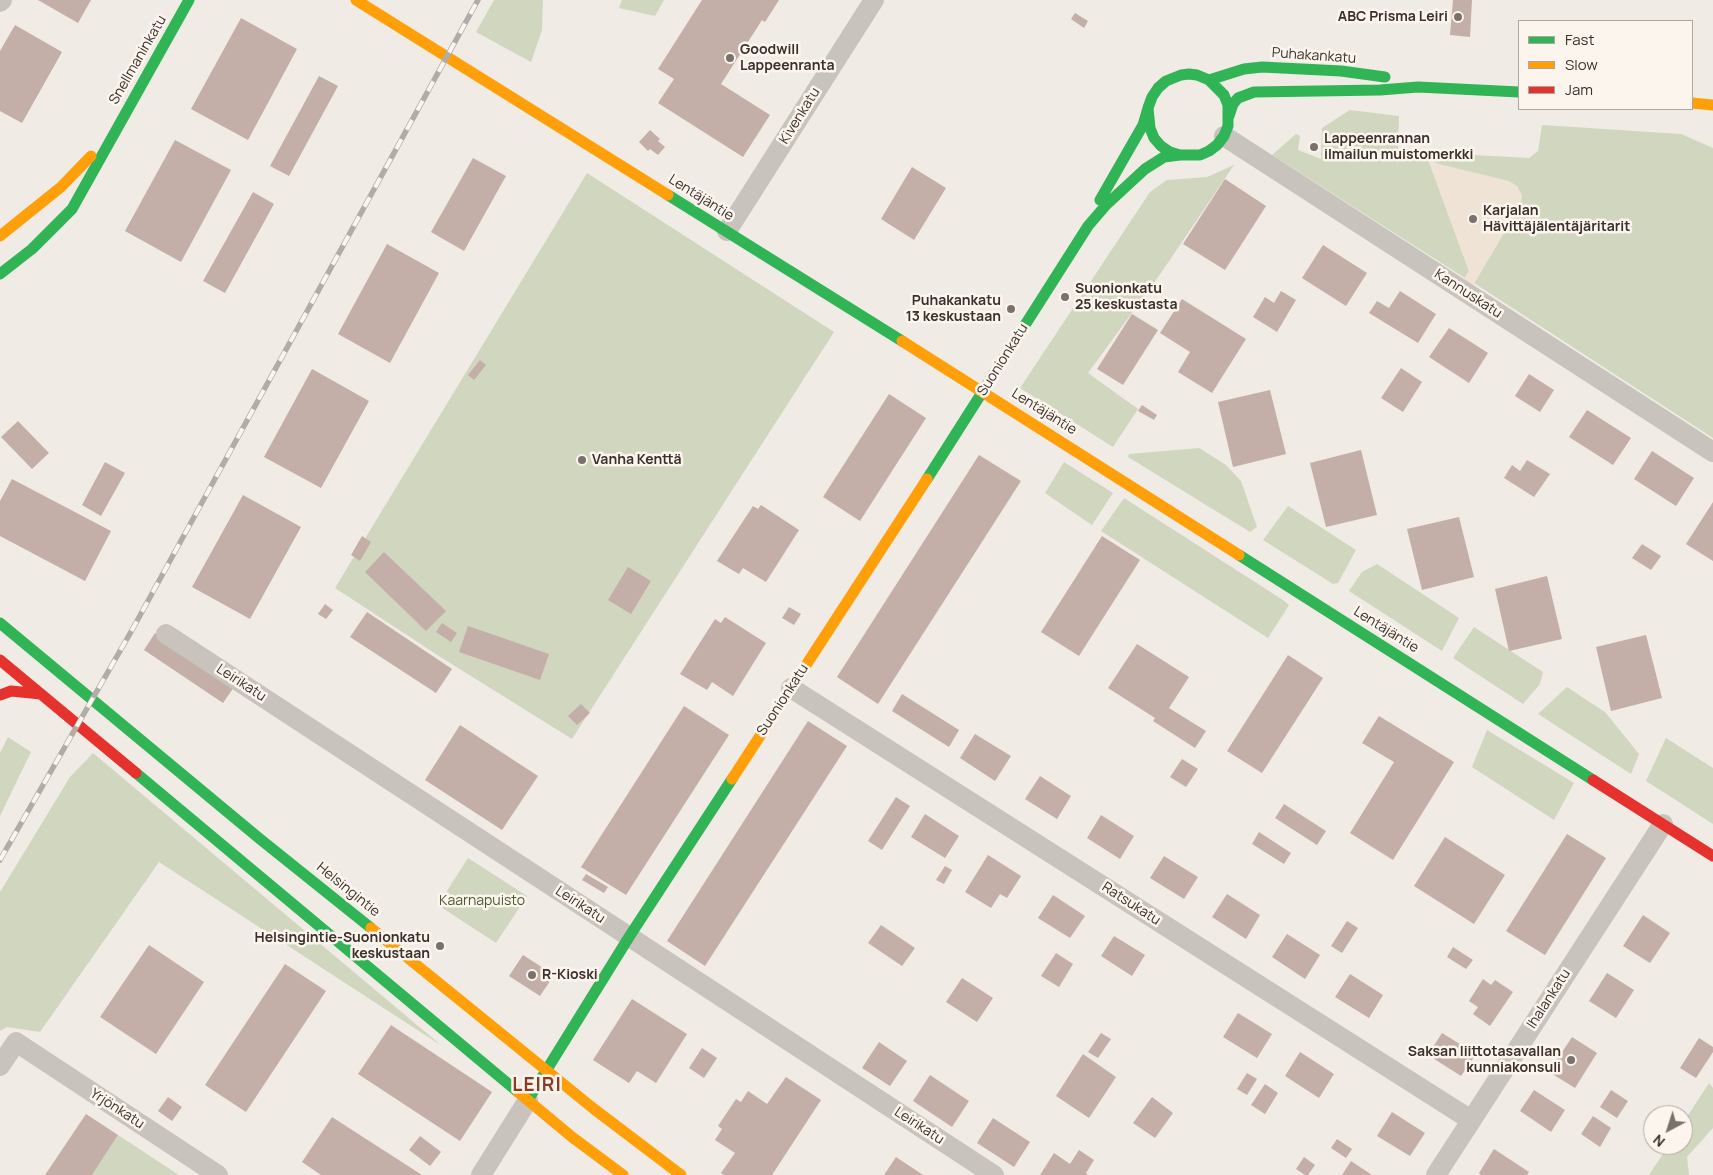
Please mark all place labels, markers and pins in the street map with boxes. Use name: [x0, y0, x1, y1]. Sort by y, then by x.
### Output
place label: ABC Prisma Leiri: [1338, 9, 1448, 25]
marker: ABC Prisma Leiri: [1452, 11, 1464, 23]
place label: Goodwill Lappeenranta: [740, 42, 835, 74]
marker: Goodwill Lappeenranta: [724, 52, 736, 64]
place label: Lappeenrannan ilmailun muistomerkki: [1324, 131, 1473, 164]
marker: Lappeenrannan ilmailun muistomerkki: [1308, 141, 1320, 153]
place label: Karjalan Hävittäjälentäjäritarit: [1483, 203, 1630, 236]
marker: Karjalan Hävittäjälentäjäritarit: [1467, 213, 1479, 225]
place label: Suonionkatu 25 keskustasta: [1075, 281, 1177, 314]
marker: Suonionkatu 25 keskustasta: [1059, 291, 1071, 303]
place label: Puhakankatu 13 keskustaan: [906, 293, 1001, 326]
marker: Puhakankatu 13 keskustaan: [1005, 303, 1017, 315]
place label: Vanha Kenttä: [592, 452, 682, 468]
marker: Vanha Kenttä: [576, 454, 588, 466]
place label: Helsingintie-Suonionkatu keskustaan: [255, 930, 430, 962]
marker: Helsingintie-Suonionkatu keskustaan: [434, 940, 446, 952]
place label: R-Kioski: [542, 967, 598, 983]
marker: R-Kioski: [526, 969, 538, 981]
place label: Saksan liittotasavallan kunniakonsuli: [1408, 1044, 1561, 1076]
marker: Saksan liittotasavallan kunniakonsuli: [1565, 1054, 1577, 1066]

